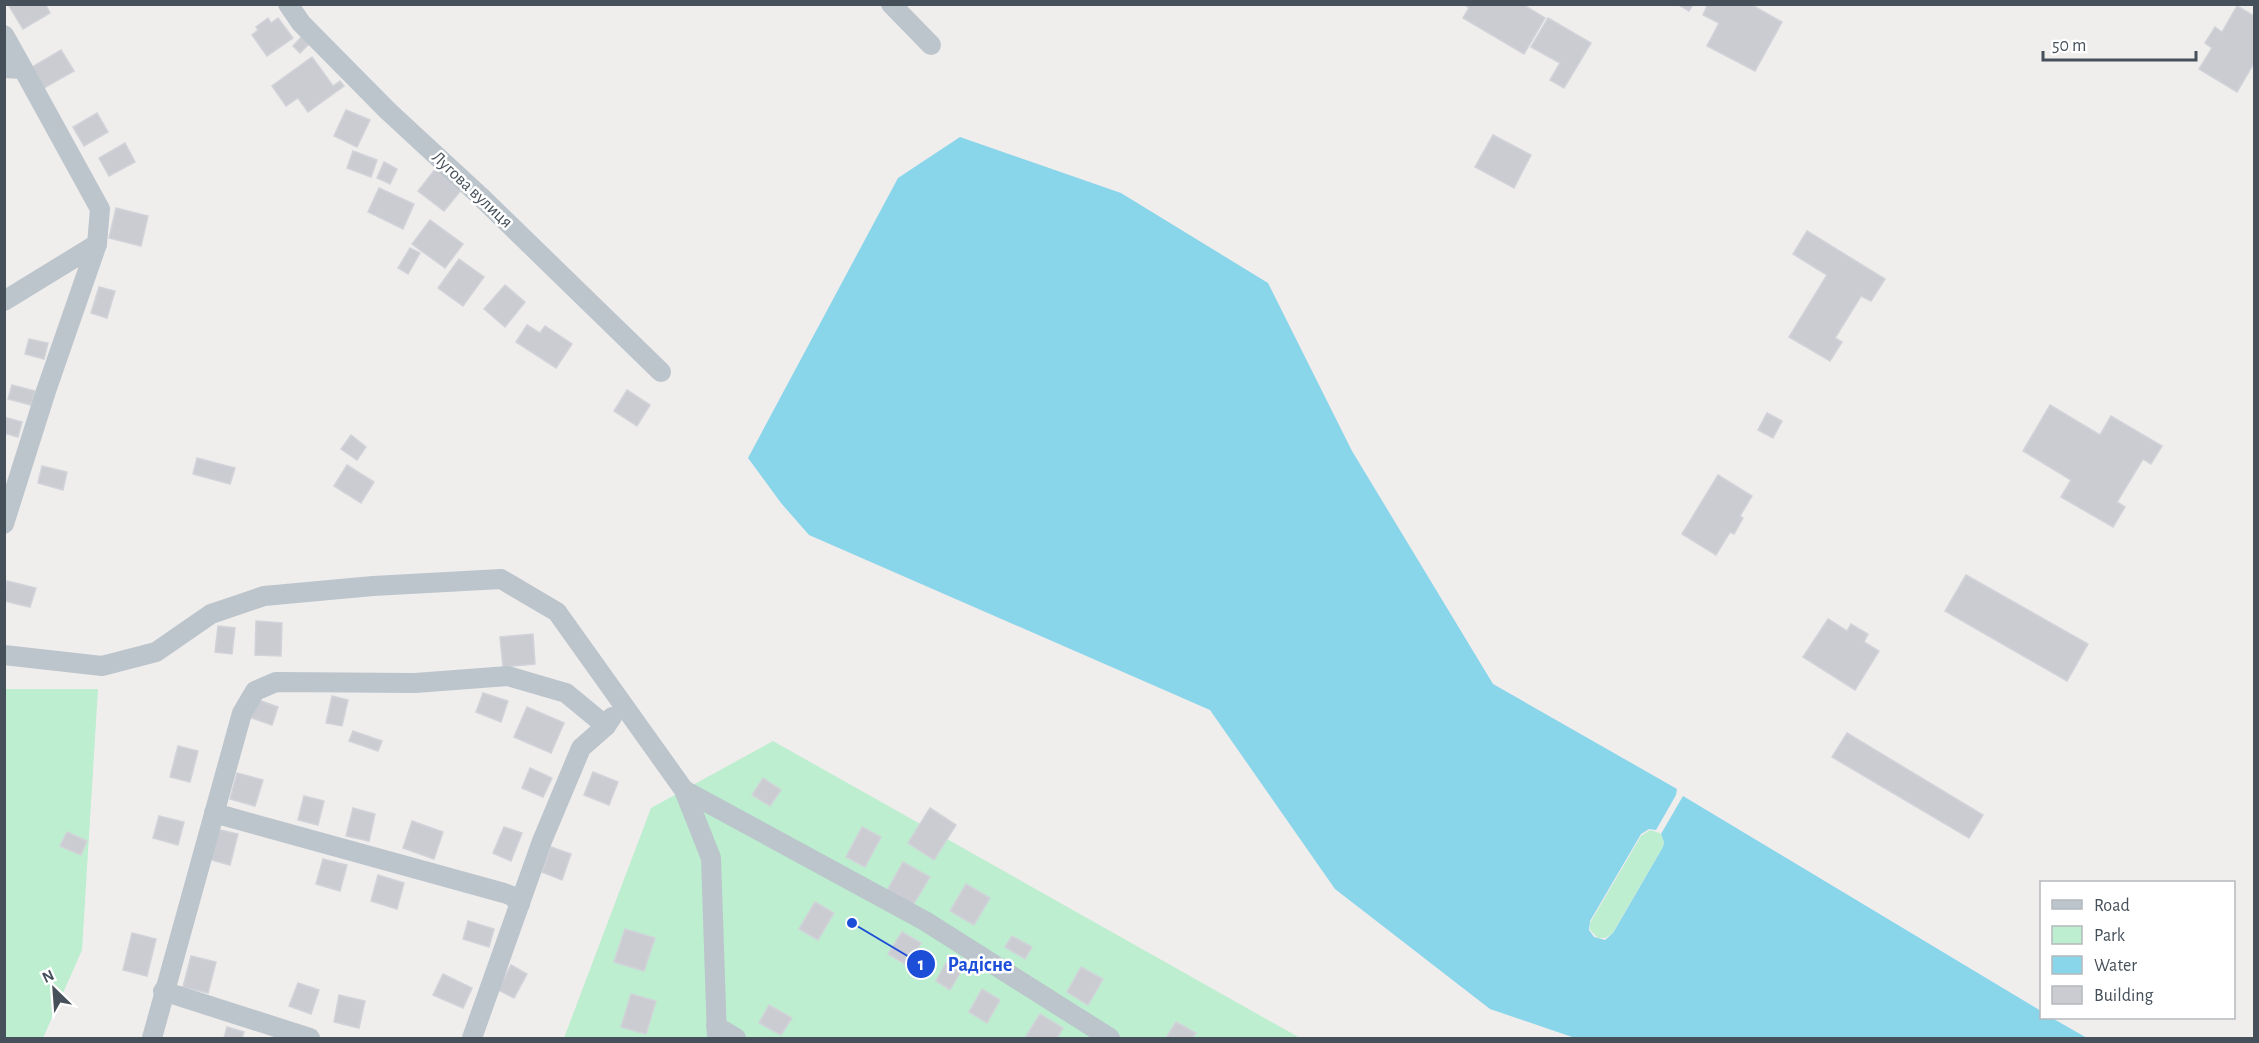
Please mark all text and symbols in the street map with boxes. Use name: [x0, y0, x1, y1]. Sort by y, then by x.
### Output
scale bar: [2043, 24, 2196, 62]
text: 50 m: [2052, 37, 2086, 55]
street label: Лугова вулиця: [428, 148, 516, 232]
legend: [2040, 881, 2235, 1019]
text: Road: [2094, 897, 2130, 915]
text: Park: [2094, 927, 2126, 945]
callout: Радісне: [906, 945, 1025, 983]
text: Радісне: [948, 955, 1012, 975]
text: 1: [918, 956, 924, 974]
text: Water: [2094, 957, 2137, 975]
north arrow: [24, 959, 84, 1019]
text: N: [40, 967, 57, 986]
text: Building: [2094, 987, 2154, 1005]

